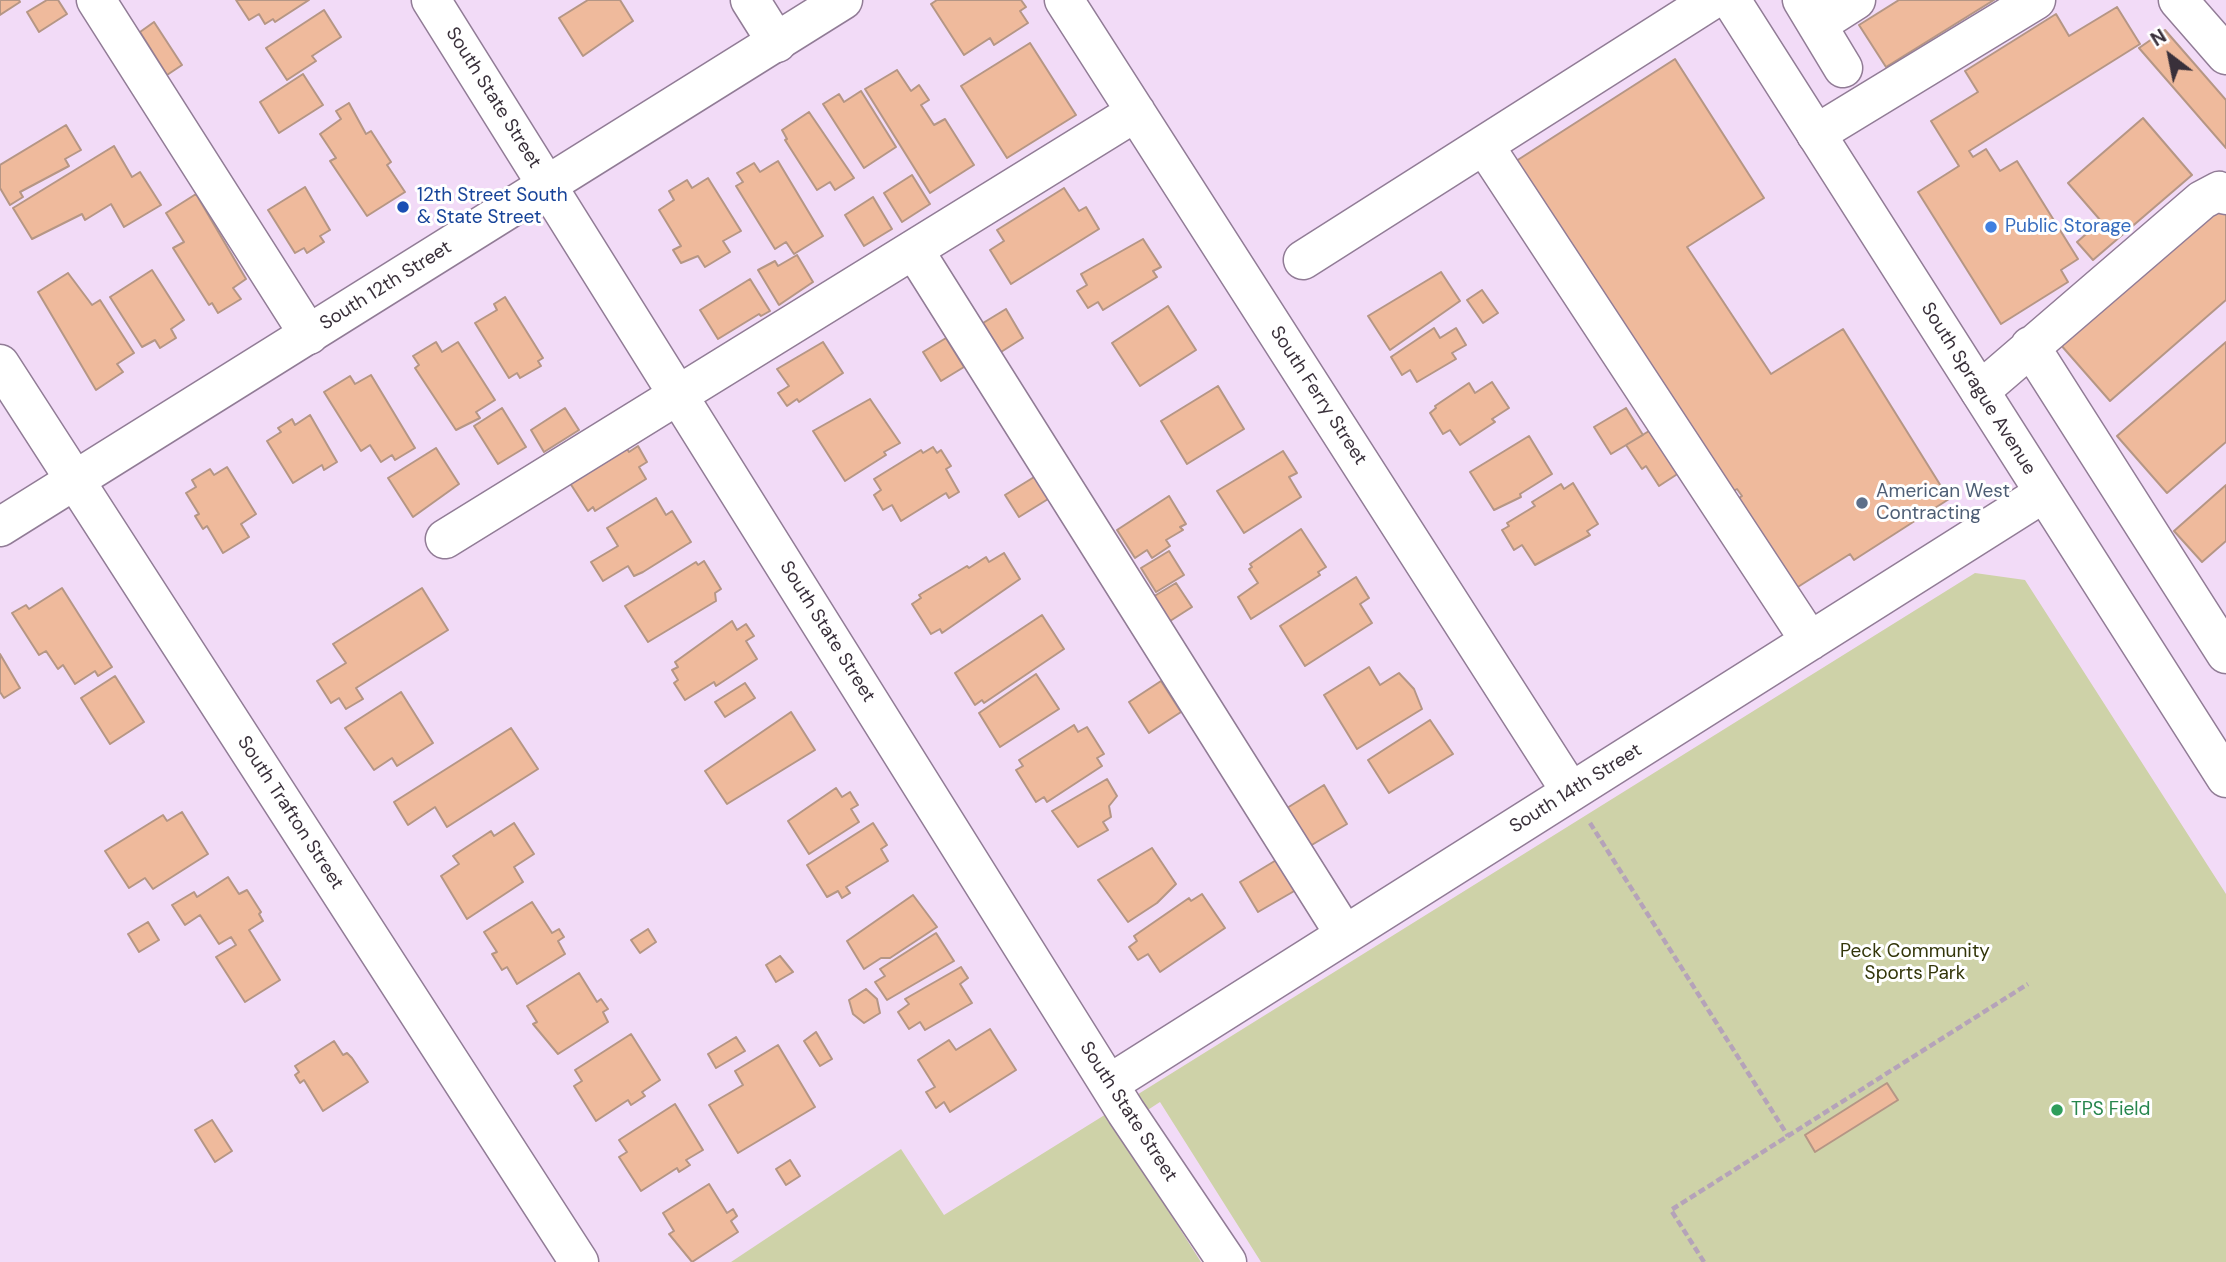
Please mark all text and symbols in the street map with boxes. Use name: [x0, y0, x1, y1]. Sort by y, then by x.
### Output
north arrow: [2135, 21, 2205, 91]
street label: South State Street: [440, 23, 546, 173]
text: N: [2146, 23, 2171, 52]
place label: 12th Street South & State Street: [417, 185, 568, 229]
marker: 12th Street South & State Street: [395, 199, 411, 215]
place label: Public Storage: [2005, 216, 2131, 238]
marker: Public Storage: [1983, 219, 1999, 235]
street label: South 12th Street: [316, 236, 456, 336]
street label: South Sprague Avenue: [1916, 299, 2040, 479]
street label: South Ferry Street: [1265, 322, 1371, 470]
place label: American West Contracting: [1876, 481, 2010, 525]
marker: American West Contracting: [1854, 495, 1870, 511]
street label: South State Street: [774, 557, 880, 707]
street label: South Trafton Street: [232, 732, 348, 894]
street label: South 14th Street: [1506, 739, 1646, 839]
park label: Peck Community Sports Park: [1840, 941, 1990, 985]
street label: South State Street: [1074, 1038, 1182, 1186]
place label: TPS Field: [2071, 1099, 2150, 1121]
marker: TPS Field: [2049, 1102, 2065, 1118]

